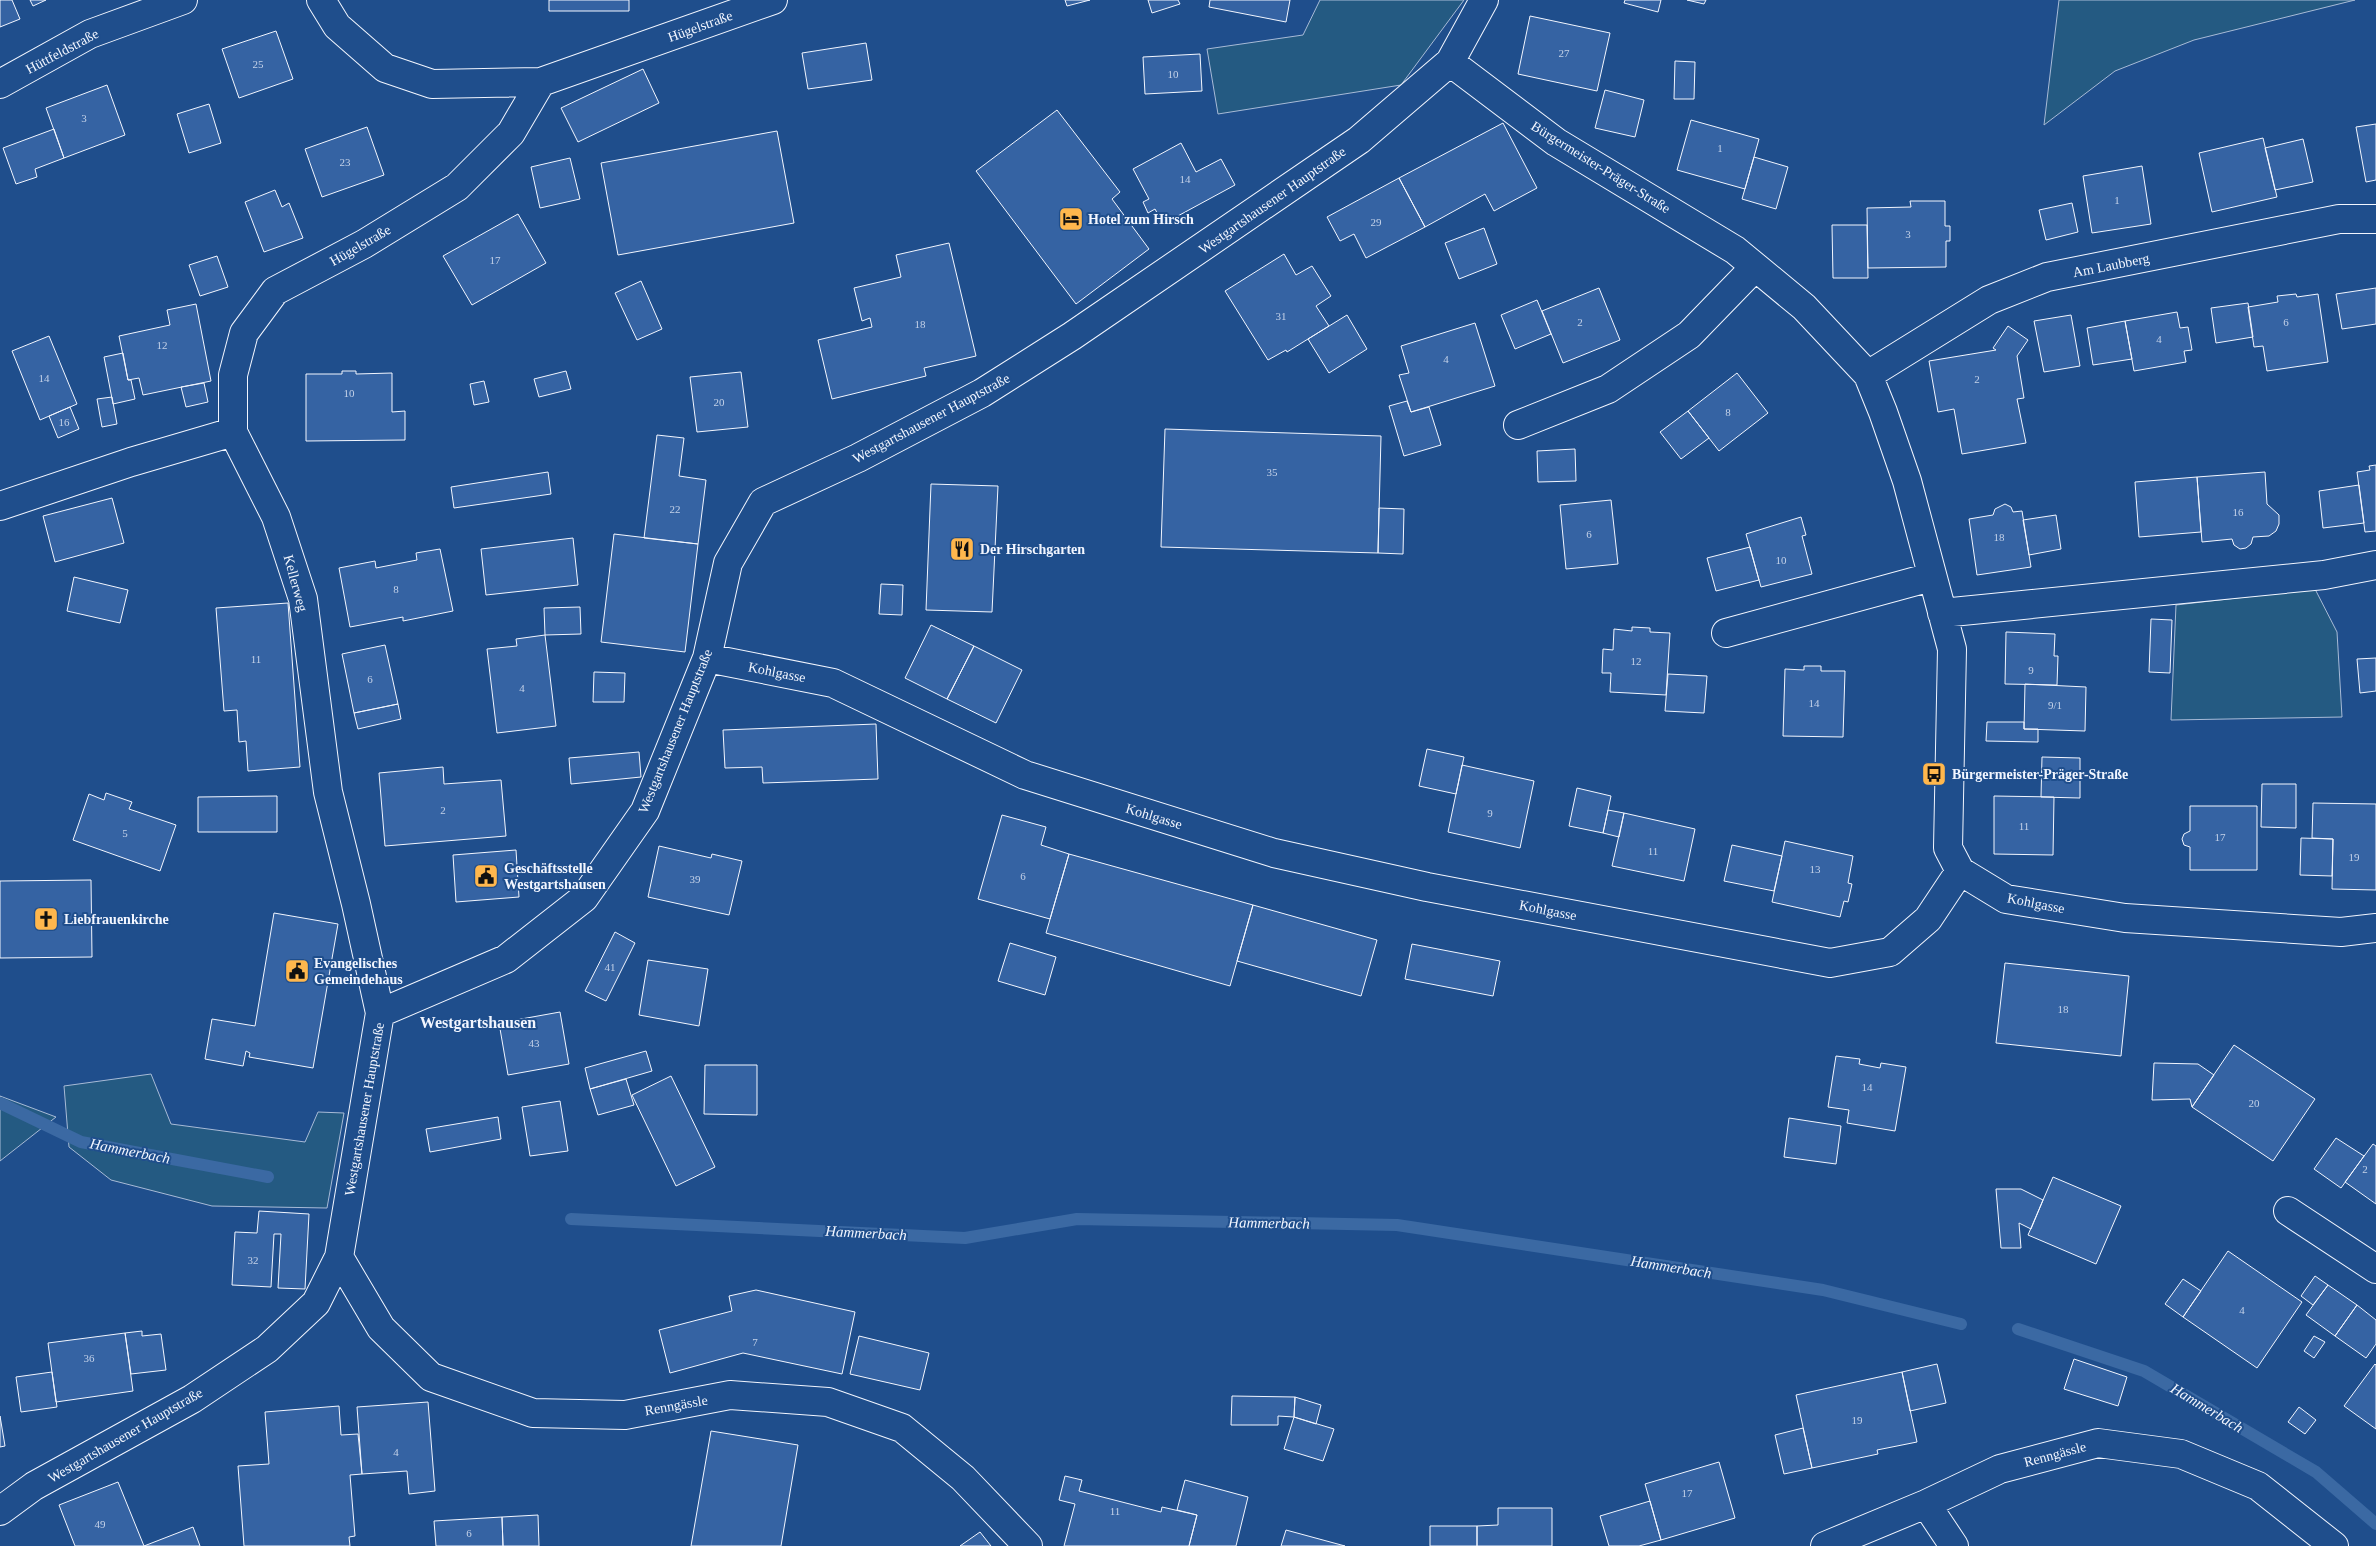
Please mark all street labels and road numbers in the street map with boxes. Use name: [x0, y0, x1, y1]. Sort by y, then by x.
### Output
street label: Hügelstraße: [666, 8, 735, 45]
street label: Hüttfeldstraße: [23, 26, 101, 77]
street label: Bürgermeister-Präger-Straße: [1529, 118, 1673, 216]
street label: Westgartshausener Hauptstraße: [1196, 144, 1349, 257]
street label: Hügelstraße: [327, 222, 393, 269]
street label: Am Laubberg: [2071, 251, 2151, 280]
street label: Westgartshausener Hauptstraße: [850, 371, 1012, 466]
street label: Kellerweg: [281, 553, 310, 613]
street label: Westgartshausener Hauptstraße: [636, 647, 715, 815]
street label: Kohlgasse: [747, 660, 807, 685]
street label: Kohlgasse: [1124, 801, 1184, 832]
street label: Kohlgasse: [2006, 891, 2066, 916]
street label: Kohlgasse: [1518, 898, 1578, 923]
street label: Westgartshausener Hauptstraße: [342, 1021, 387, 1197]
street label: Westgartshausener Hauptstraße: [45, 1385, 205, 1486]
street label: Renngässle: [643, 1393, 709, 1418]
street label: Renngässle: [2022, 1439, 2088, 1470]

